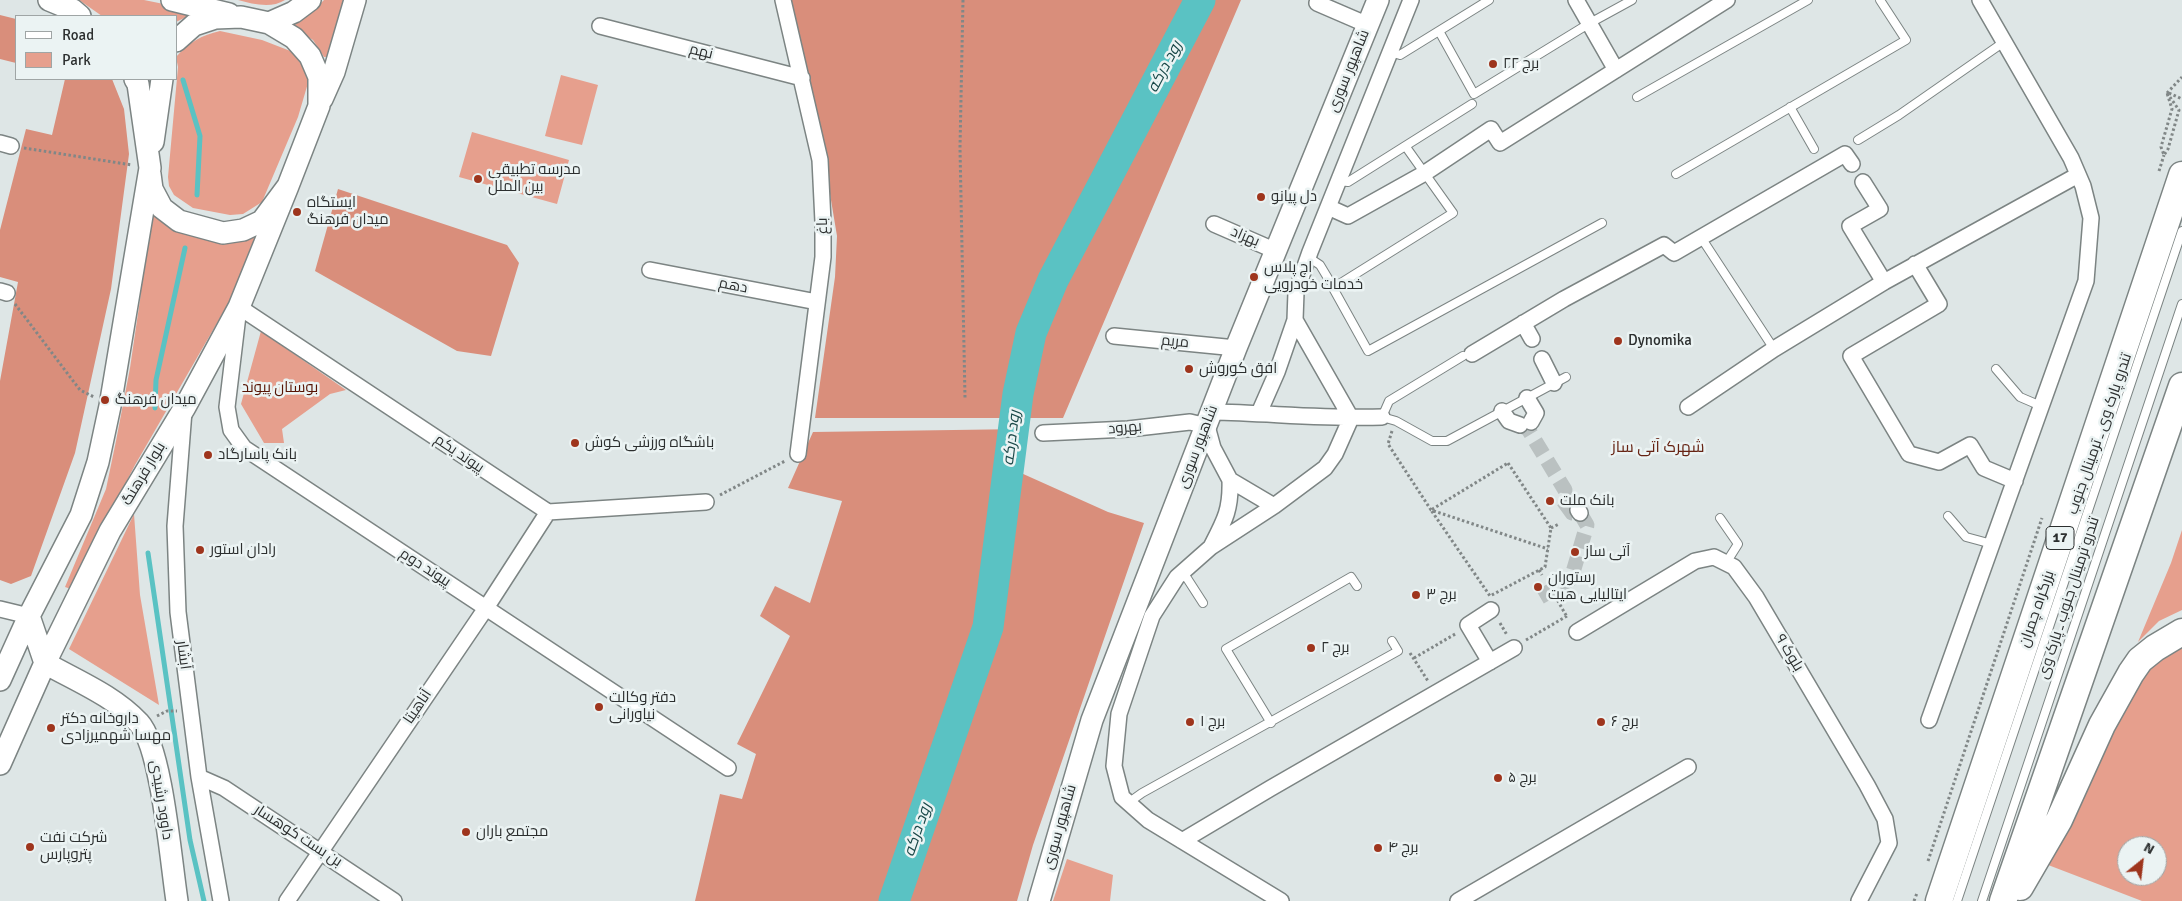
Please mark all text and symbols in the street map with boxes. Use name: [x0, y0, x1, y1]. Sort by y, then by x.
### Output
legend: [15, 15, 178, 80]
text: Road: [62, 26, 94, 44]
street label: شاهپور سوری: [1324, 27, 1374, 115]
water label: رود درکه: [1144, 38, 1186, 96]
street label: نهم: [687, 40, 715, 64]
text: Park: [62, 51, 91, 69]
place label: برج ۲۲: [1503, 55, 1539, 73]
marker: برج ۲۲: [1487, 58, 1499, 70]
place label: مدرسه تطبیقی بین الملل: [488, 161, 581, 196]
marker: مدرسه تطبیقی بین الملل: [472, 173, 484, 185]
place label: دل پیانو: [1271, 188, 1317, 206]
marker: دل پیانو: [1255, 191, 1267, 203]
place label: ایستگاه میدان فرهنگ: [307, 194, 389, 229]
marker: ایستگاه میدان فرهنگ: [291, 206, 303, 218]
street label: باغ: [814, 217, 832, 235]
street label: بهزاد: [1228, 223, 1262, 251]
place label: اچ پلاس خدمات خودرویی: [1264, 259, 1363, 294]
marker: اچ پلاس خدمات خودرویی: [1248, 271, 1260, 283]
street label: دهم: [717, 274, 749, 298]
street label: مریم: [1160, 332, 1190, 352]
place label: Dynomika: [1628, 332, 1692, 350]
marker: Dynomika: [1612, 335, 1624, 347]
street label: تندرو پارک وی ـ ترمینال جنوب: [2064, 351, 2136, 517]
place label: افق کوروش: [1199, 360, 1277, 378]
marker: افق کوروش: [1183, 363, 1195, 375]
park label: بوستان پیوند: [242, 379, 318, 397]
place label: میدان فرهنگ: [115, 391, 197, 409]
marker: میدان فرهنگ: [99, 394, 111, 406]
street label: شاهپور سوری: [1174, 403, 1222, 491]
water label: رود درکه: [999, 409, 1025, 467]
street label: بهرود: [1107, 418, 1143, 438]
street label: پیوند یکم: [431, 431, 487, 477]
place label: باشگاه ورزشی کوش: [585, 434, 714, 452]
marker: باشگاه ورزشی کوش: [569, 437, 581, 449]
district label: شهرک آتی ساز: [1611, 438, 1705, 458]
street label: بلوار فرهنگ: [118, 439, 170, 509]
place label: بانک پاسارگاد: [218, 446, 297, 464]
marker: بانک پاسارگاد: [202, 449, 214, 461]
place label: بانک ملت: [1560, 492, 1614, 510]
marker: بانک ملت: [1544, 495, 1556, 507]
street label: تندرو ترمینال جنوب ـ پارک وی: [2034, 515, 2104, 681]
road number: 17: [2046, 526, 2074, 550]
place label: رادان استور: [210, 541, 276, 559]
place label: آتی ساز: [1585, 543, 1630, 561]
marker: رادان استور: [194, 544, 206, 556]
street label: پیوند دوم: [396, 545, 454, 591]
marker: آتی ساز: [1569, 546, 1581, 558]
street label: بزرگراه چمران: [2015, 568, 2059, 650]
place label: رستوران ایتالیایی هیت: [1548, 569, 1627, 604]
marker: رستوران ایتالیایی هیت: [1532, 581, 1544, 593]
place label: برج ۳: [1426, 586, 1457, 604]
marker: برج ۳: [1410, 589, 1422, 601]
street label: بلوک ۹: [1771, 631, 1807, 675]
street label: آبشار: [172, 639, 194, 671]
place label: برج ۲: [1321, 639, 1349, 657]
marker: برج ۲: [1305, 642, 1317, 654]
street label: آناهیتا: [400, 686, 436, 728]
place label: دفتر وکالت نیاورانی: [609, 689, 676, 724]
marker: دفتر وکالت نیاورانی: [593, 701, 605, 713]
place label: داروخانه دکتر مهسا شهمیرزادی: [61, 710, 171, 745]
place label: برج ۱: [1200, 713, 1225, 731]
place label: برج ۶: [1611, 713, 1639, 731]
marker: برج ۱: [1184, 716, 1196, 728]
marker: برج ۶: [1595, 716, 1607, 728]
marker: داروخانه دکتر مهسا شهمیرزادی: [45, 722, 57, 734]
street label: داوود رشیدی: [146, 759, 176, 841]
place label: برج ۵: [1508, 769, 1537, 787]
marker: برج ۵: [1492, 772, 1504, 784]
street label: شاهپور سوری: [1039, 782, 1081, 872]
street label: بن بست کوهسار: [251, 801, 345, 871]
water label: رود درکه: [900, 801, 936, 859]
place label: مجتمع باران: [476, 823, 548, 841]
marker: مجتمع باران: [460, 826, 472, 838]
place label: شرکت نفت پتروپارس: [40, 829, 107, 864]
north arrow: [2117, 836, 2167, 886]
place label: برج ۴: [1388, 839, 1418, 857]
text: N: [2141, 839, 2157, 858]
marker: شرکت نفت پتروپارس: [24, 841, 36, 853]
marker: برج ۴: [1372, 842, 1384, 854]

